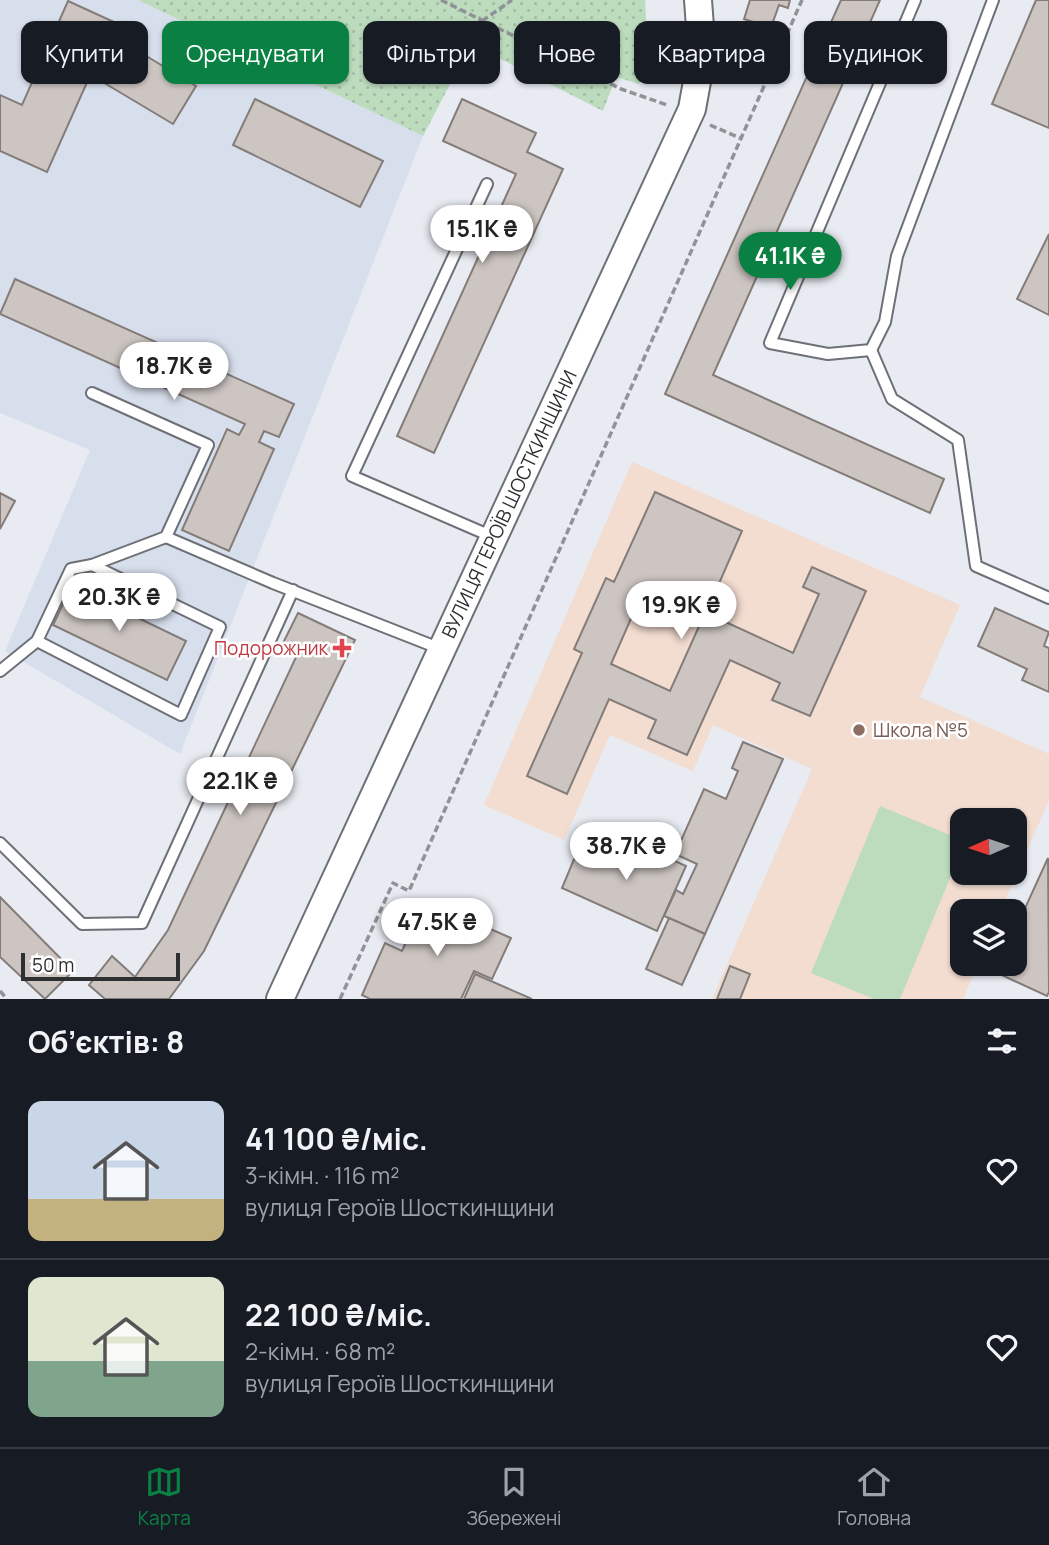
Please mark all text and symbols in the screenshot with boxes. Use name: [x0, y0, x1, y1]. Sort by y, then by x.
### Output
chip: Купити: [21, 21, 148, 84]
chip: Орендувати: [162, 21, 349, 84]
chip: Фільтри: [363, 21, 500, 84]
chip: Нове: [514, 21, 620, 84]
chip: Квартира: [634, 21, 790, 84]
chip: Будинок: [804, 21, 947, 84]
pin: 15.1K ₴: [417, 205, 547, 265]
text: 15.1K ₴: [446, 212, 518, 244]
pin: 41.1K ₴: [725, 232, 855, 292]
text: 41.1K ₴: [755, 239, 825, 271]
pin: 18.7K ₴: [109, 342, 239, 402]
text: 18.7K ₴: [136, 349, 212, 381]
street label: ВУЛИЦЯ ГЕРОЇВ ШОСТКИНЩИНИ: [435, 366, 583, 642]
pin: 20.3K ₴: [54, 574, 184, 633]
text: 20.3K ₴: [78, 580, 160, 612]
pin: 19.9K ₴: [616, 582, 746, 641]
text: 19.9K ₴: [642, 588, 720, 620]
place label: Подорожник: [214, 635, 329, 661]
marker: Подорожник: [334, 640, 350, 656]
place label: Школа №5: [873, 717, 968, 743]
marker: Школа №5: [851, 722, 867, 738]
pin: 22.1K ₴: [175, 758, 305, 817]
text: 22.1K ₴: [202, 764, 278, 796]
north arrow: [950, 808, 1027, 886]
map controls: [950, 808, 1027, 976]
pin: 38.7K ₴: [561, 822, 691, 882]
text: 38.7K ₴: [586, 829, 666, 861]
pin: 47.5K ₴: [372, 898, 502, 958]
button: layers: [950, 899, 1027, 976]
text: 47.5K ₴: [397, 905, 477, 937]
scale bar: [21, 950, 180, 982]
text: 50 m: [32, 952, 74, 978]
text: Об’єктів: 8: [28, 1021, 184, 1062]
icon: filters: [983, 1022, 1021, 1060]
text: 41 100 ₴/міс.: [245, 1118, 428, 1159]
icon: home: [84, 1129, 168, 1213]
icon: heart: [983, 1152, 1021, 1190]
text: 3-кімн. · 116 m²: [245, 1159, 399, 1191]
text: вулиця Героїв Шосткинщини: [245, 1191, 554, 1223]
text: 22 100 ₴/міс.: [245, 1294, 432, 1335]
icon: home: [84, 1305, 168, 1389]
icon: heart: [983, 1328, 1021, 1366]
text: 2-кімн. · 68 m²: [245, 1335, 395, 1367]
text: вулиця Героїв Шосткинщини: [245, 1367, 554, 1399]
tab: Карта: [138, 1463, 191, 1531]
tab: Збережені: [466, 1463, 562, 1531]
tab: Головна: [837, 1463, 911, 1531]

